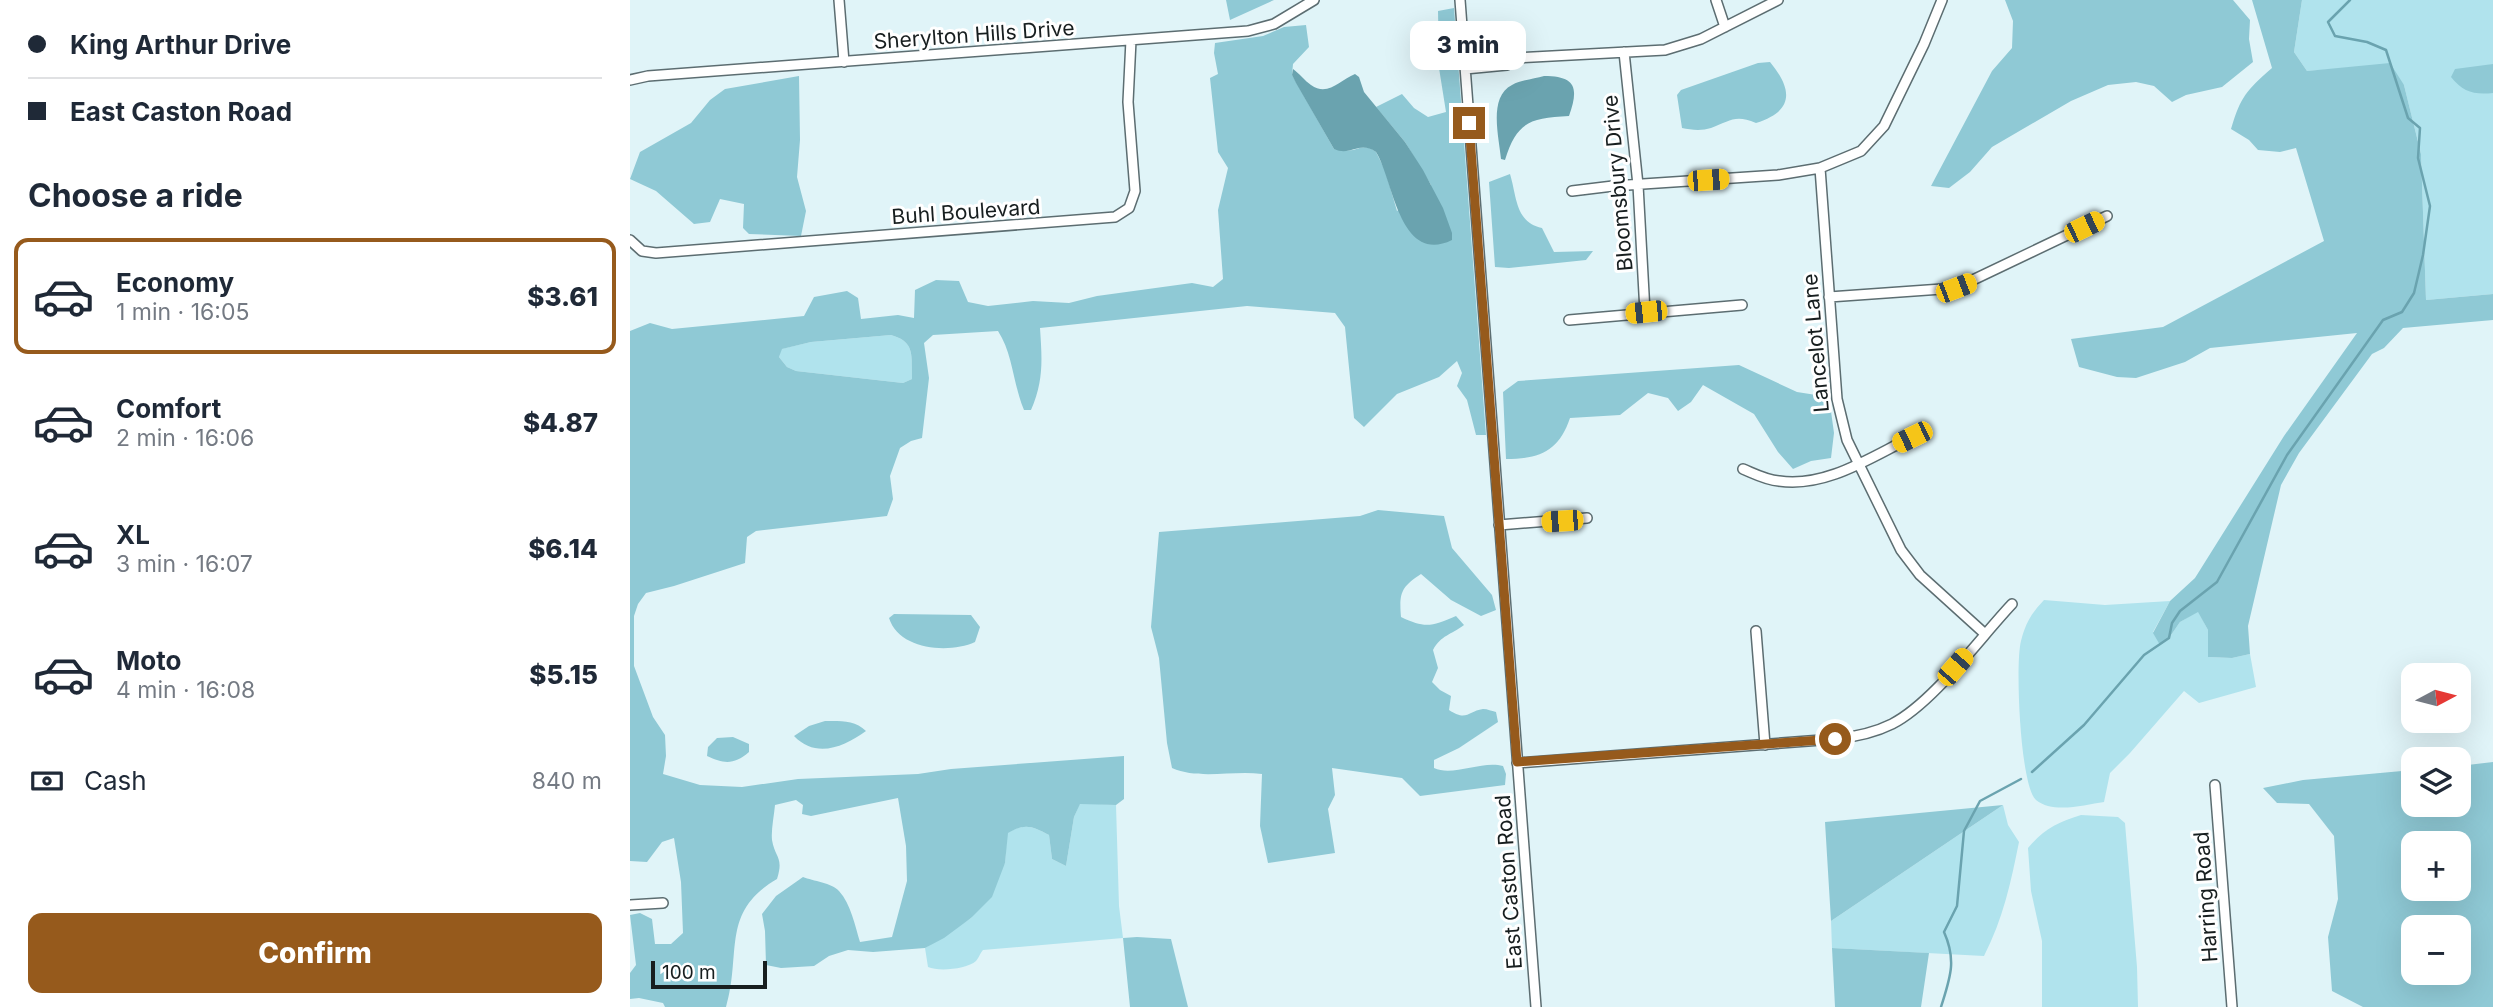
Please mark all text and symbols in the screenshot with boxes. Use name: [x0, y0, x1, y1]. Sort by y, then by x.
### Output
street label: Sherylton Hills Drive: [873, 15, 1075, 54]
callout: 3 min: [1411, 22, 1527, 71]
text: King Arthur Drive: [70, 29, 291, 60]
text: 3 min: [1437, 31, 1499, 59]
street label: Bloomsbury Drive: [1597, 94, 1638, 272]
text: East Caston Road: [70, 96, 292, 127]
route end: [1453, 107, 1485, 139]
car: [1687, 168, 1730, 192]
text: Choose a ride: [28, 176, 243, 215]
street label: Buhl Boulevard: [891, 194, 1041, 229]
car: [2061, 208, 2108, 246]
icon: car: [32, 265, 95, 328]
text: Economy: [116, 267, 234, 298]
car: [1933, 271, 1980, 305]
street label: Lancelot Lane: [1797, 273, 1834, 413]
text: $3.61: [527, 281, 598, 312]
text: 1 min · 16:05: [116, 298, 249, 326]
car: [1625, 299, 1668, 325]
icon: car: [32, 391, 95, 454]
text: Comfort: [116, 393, 221, 424]
text: $4.87: [523, 407, 598, 438]
car: [1889, 418, 1936, 456]
text: 2 min · 16:06: [116, 424, 254, 452]
car: [1541, 509, 1584, 533]
icon: car: [32, 517, 95, 580]
text: XL: [116, 519, 150, 550]
text: $6.14: [528, 533, 598, 564]
text: 3 min · 16:07: [116, 550, 253, 578]
icon: car: [32, 643, 95, 706]
car: [1934, 644, 1977, 690]
text: Moto: [116, 645, 181, 676]
text: $5.15: [529, 659, 598, 690]
north arrow: [2401, 663, 2471, 733]
map controls: [2401, 663, 2471, 985]
text: 4 min · 16:08: [116, 676, 255, 704]
route start: [1819, 723, 1851, 755]
button: layers: [2401, 747, 2471, 817]
icon: cash: [28, 762, 66, 800]
text: Cash: [84, 765, 147, 796]
text: 840 m: [532, 767, 602, 795]
street label: East Caston Road: [1490, 794, 1527, 970]
street label: Harring Road: [2188, 831, 2223, 963]
button: +: [2401, 831, 2471, 901]
button: Confirm: [28, 913, 602, 993]
button: −: [2401, 915, 2471, 985]
scale bar: [651, 958, 766, 990]
text: 100 m: [662, 961, 716, 984]

